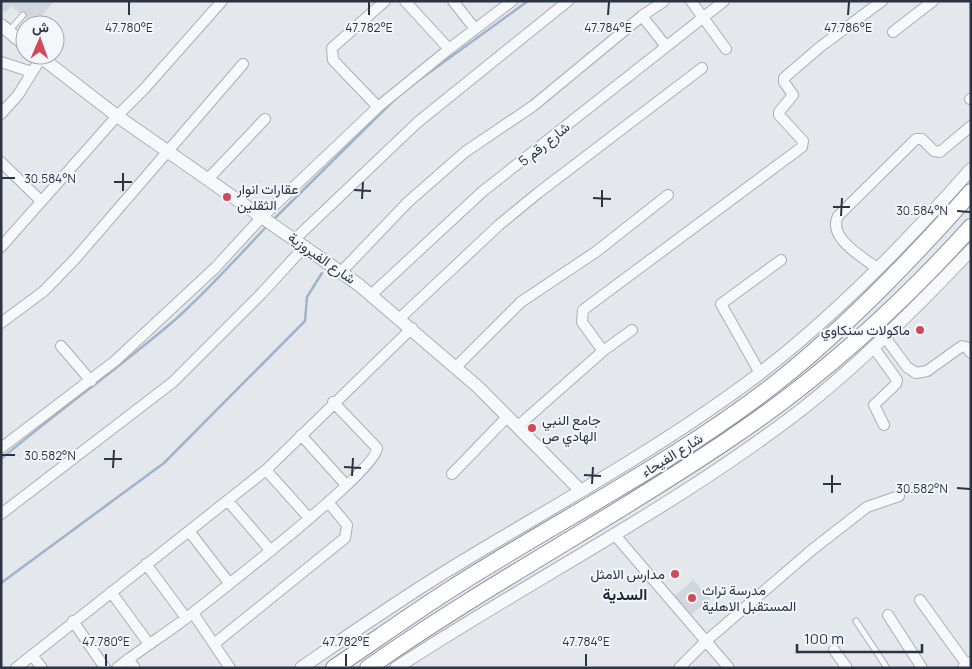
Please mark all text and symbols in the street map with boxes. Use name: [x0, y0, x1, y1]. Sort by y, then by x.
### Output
north arrow: [15, 15, 65, 65]
text: ش: [32, 17, 49, 36]
text: 47.780°E: [105, 19, 153, 36]
text: 47.782°E: [345, 19, 393, 36]
text: 47.784°E: [584, 19, 632, 36]
text: 47.786°E: [824, 19, 872, 36]
street label: شارع رقم 5: [514, 117, 575, 172]
text: 30.584°N: [24, 170, 76, 187]
place label: عقارات انوار الثقلين: [236, 179, 299, 214]
marker: عقارات انوار الثقلين: [221, 191, 233, 203]
text: 30.584°N: [896, 202, 948, 219]
street label: شارع الفيروزية: [283, 227, 360, 290]
place label: ماكولات سنكاوي: [821, 320, 910, 342]
marker: ماكولات سنكاوي: [914, 324, 926, 336]
place label: جامع النبي الهادي ص: [542, 410, 601, 448]
marker: جامع النبي الهادي ص: [526, 422, 538, 434]
street label: شارع الفيحاء: [637, 428, 707, 483]
text: 30.582°N: [24, 447, 76, 464]
text: 30.582°N: [896, 480, 948, 497]
place label: مدارس الامثل: [590, 564, 665, 583]
marker: مدارس الامثل: [669, 568, 681, 580]
place label: مدرسة تراث المستقبل الاهلية: [702, 580, 796, 615]
district label: السدية: [603, 583, 647, 605]
marker: مدرسة تراث المستقبل الاهلية: [686, 592, 698, 604]
scale bar: [797, 622, 922, 654]
text: 100 m: [804, 628, 844, 649]
text: 47.780°E: [82, 633, 130, 650]
text: 47.782°E: [322, 633, 370, 650]
text: 47.784°E: [562, 633, 610, 650]

